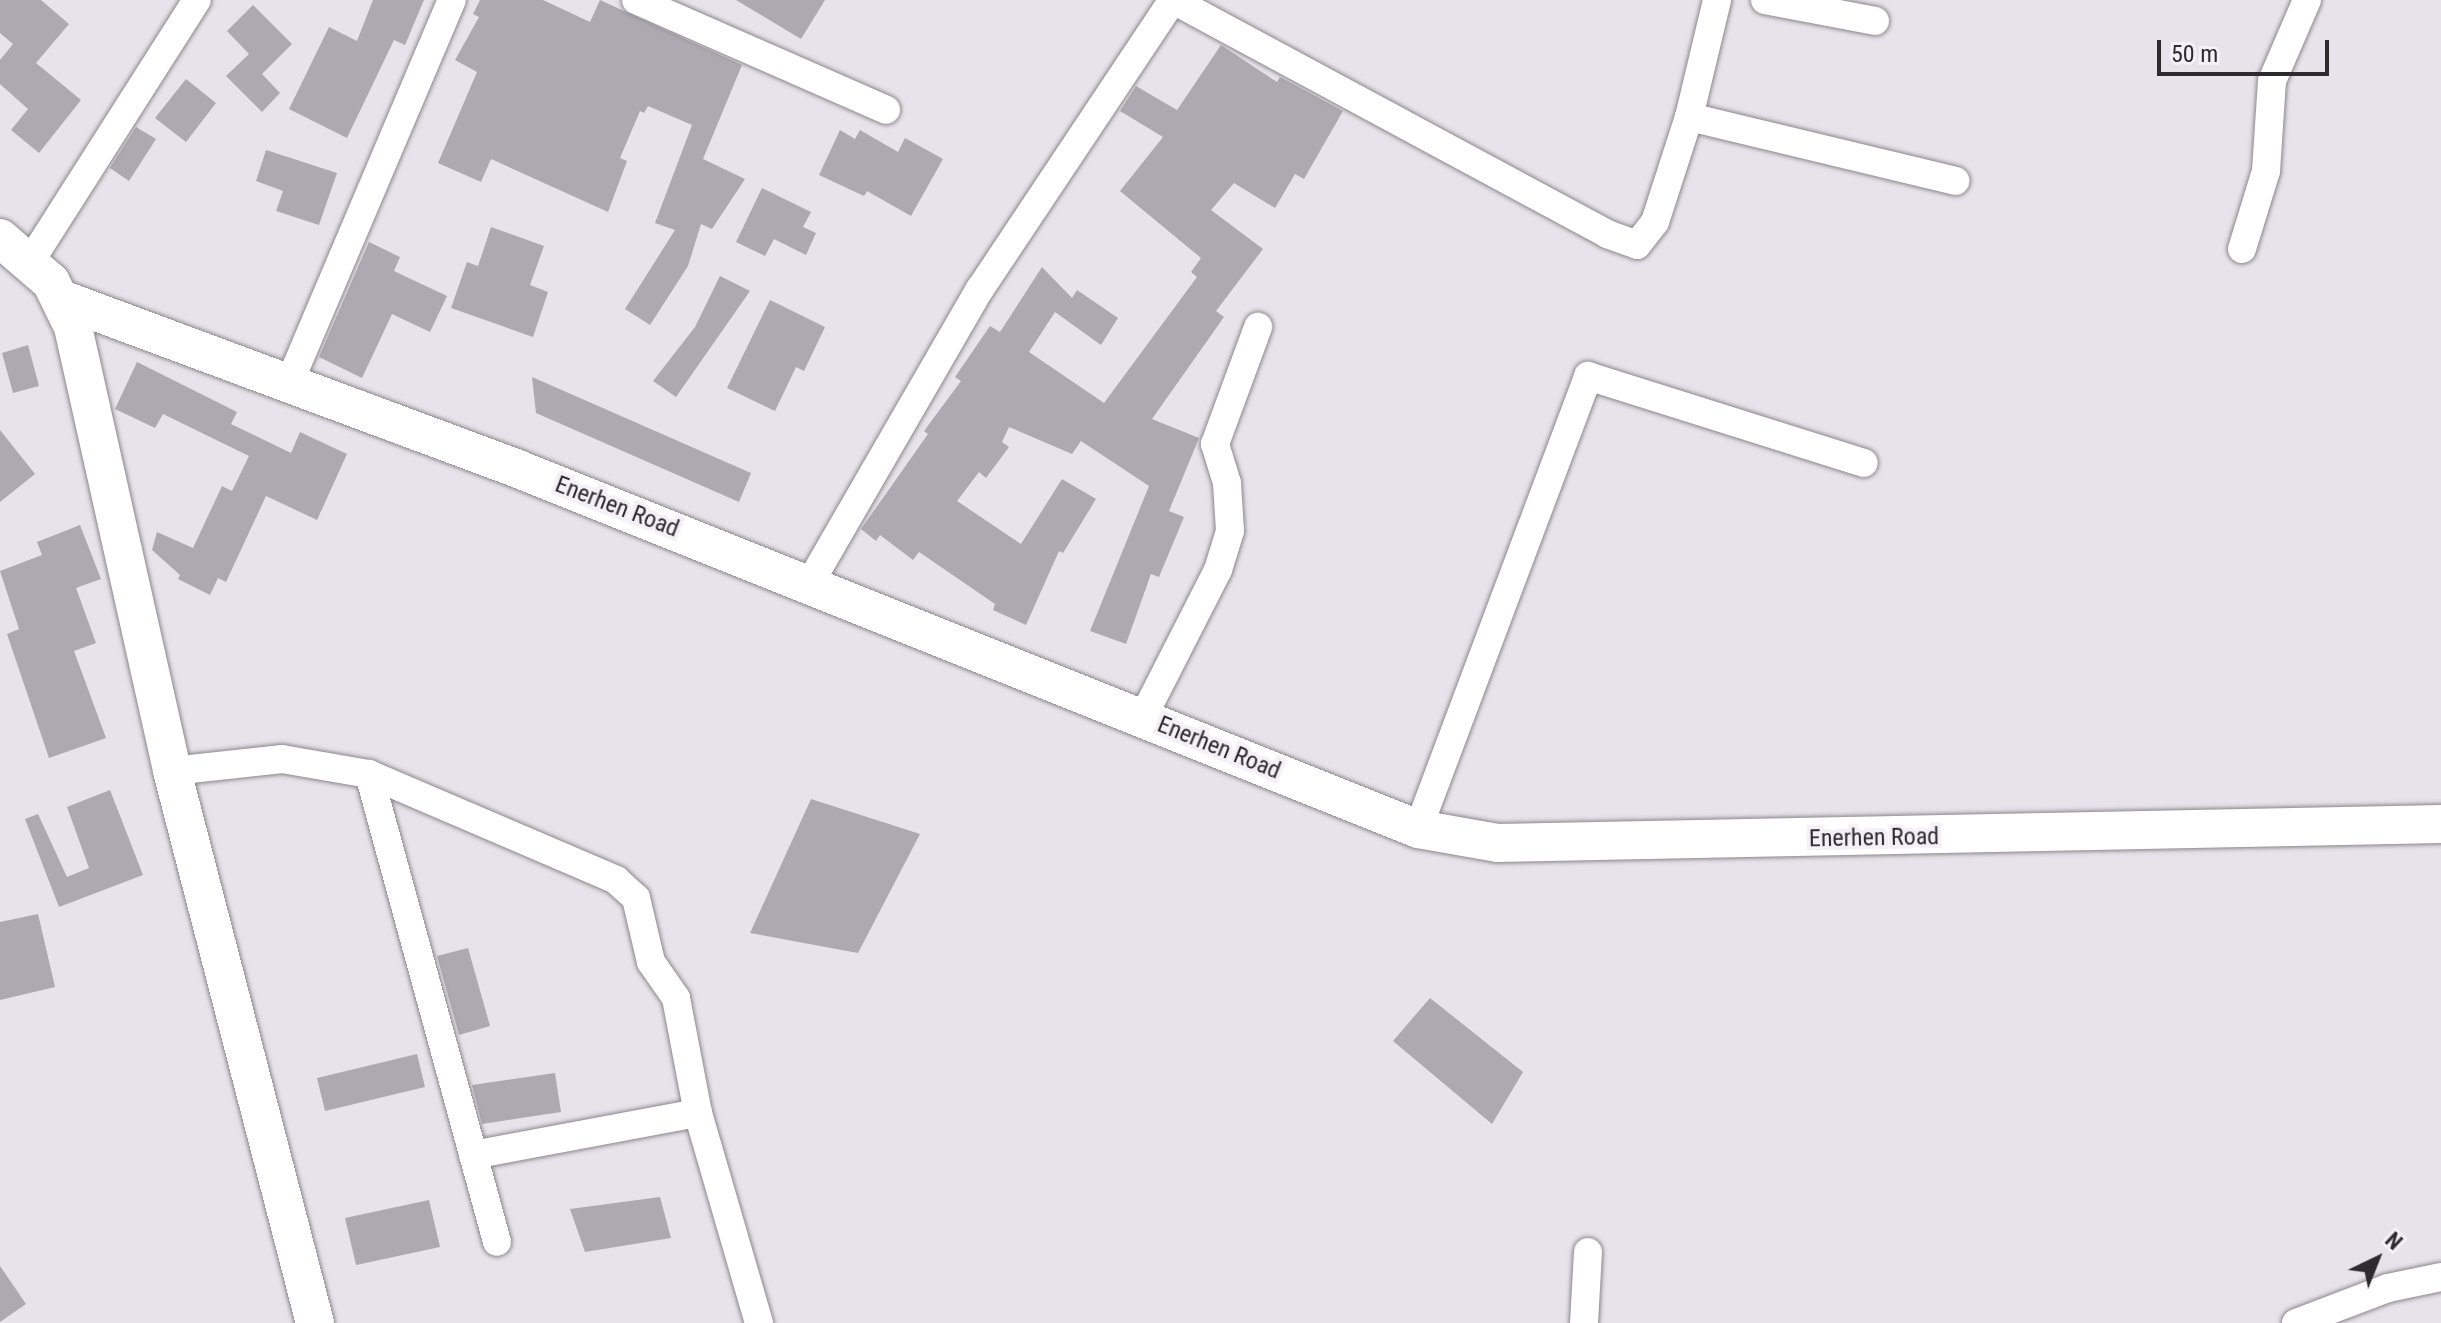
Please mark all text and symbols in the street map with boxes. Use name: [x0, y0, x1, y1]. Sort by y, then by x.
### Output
scale bar: [2161, 24, 2333, 74]
text: 50 m: [2171, 40, 2218, 68]
street label: Enerhen Road: [551, 470, 683, 544]
street label: Enerhen Road: [1153, 710, 1285, 786]
street label: Enerhen Road: [1809, 822, 1939, 854]
north arrow: [2337, 1219, 2417, 1299]
text: N: [2380, 1227, 2407, 1255]

